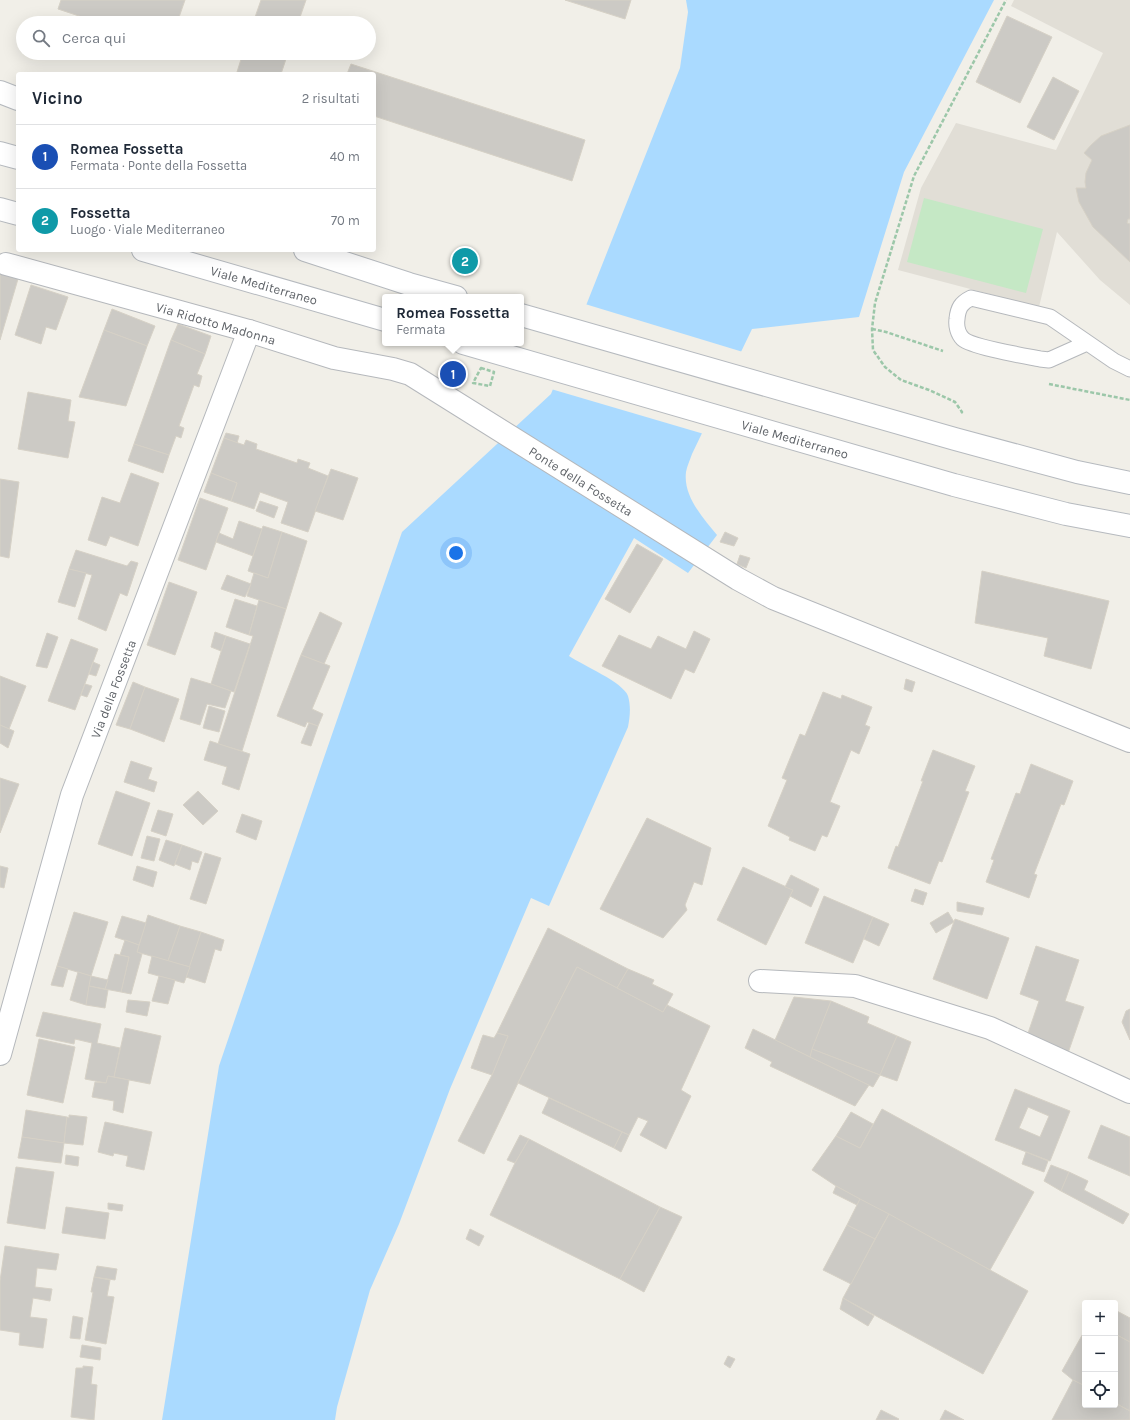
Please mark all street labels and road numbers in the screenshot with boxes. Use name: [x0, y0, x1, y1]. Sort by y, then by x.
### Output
street label: Viale Mediterraneo: [209, 263, 319, 308]
street label: Via Ridotto Madonna: [154, 299, 277, 348]
street label: Viale Mediterraneo: [740, 417, 850, 462]
street label: Ponte della Fossetta: [526, 443, 635, 519]
street label: Via della Fossetta: [88, 638, 139, 740]

